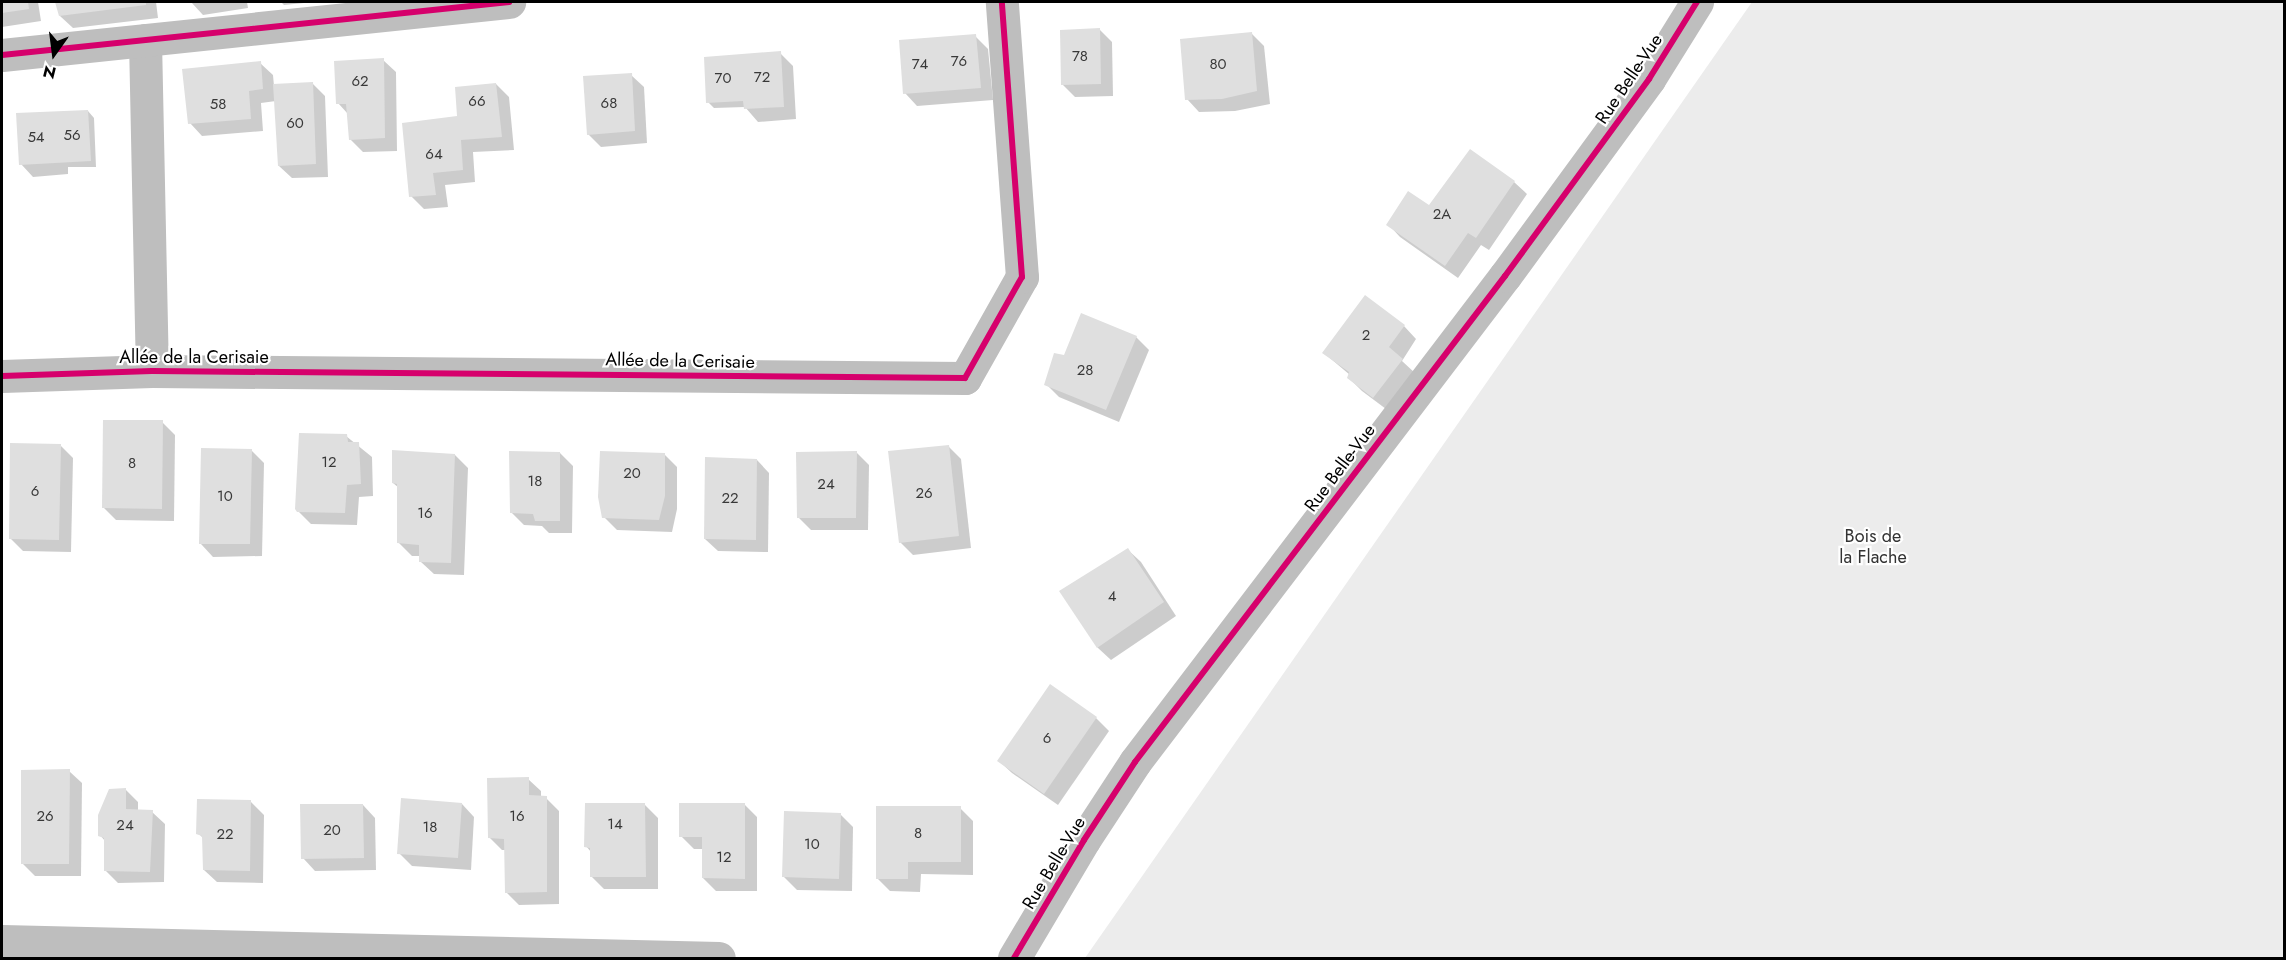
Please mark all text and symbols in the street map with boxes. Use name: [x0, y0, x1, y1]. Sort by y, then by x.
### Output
north arrow: [24, 24, 84, 84]
street label: Rue Belle-Vue: [1591, 30, 1667, 128]
house number: 78: [1072, 48, 1088, 66]
house number: 76: [951, 53, 967, 71]
house number: 74: [912, 56, 928, 74]
house number: 80: [1209, 56, 1227, 74]
text: N: [41, 59, 58, 85]
house number: 72: [754, 69, 770, 87]
house number: 70: [715, 70, 731, 88]
house number: 62: [351, 73, 369, 91]
house number: 66: [468, 93, 486, 111]
house number: 68: [601, 95, 617, 113]
house number: 58: [210, 96, 226, 114]
house number: 60: [286, 115, 304, 133]
house number: 56: [63, 127, 81, 145]
house number: 54: [27, 129, 45, 147]
house number: 64: [425, 146, 443, 164]
house number: 2A: [1433, 206, 1451, 224]
house number: 2: [1362, 327, 1370, 345]
street label: Allée de la Cerisaie: [119, 346, 269, 368]
street label: Allée de la Cerisaie: [605, 349, 755, 373]
house number: 28: [1077, 362, 1093, 380]
street label: Rue Belle-Vue: [1300, 420, 1380, 516]
house number: 12: [321, 454, 337, 472]
house number: 8: [128, 455, 136, 473]
house number: 20: [623, 465, 641, 483]
house number: 18: [528, 473, 542, 491]
house number: 24: [817, 476, 835, 494]
house number: 6: [31, 483, 39, 501]
house number: 26: [915, 485, 933, 503]
house number: 10: [217, 488, 233, 506]
house number: 22: [721, 490, 739, 508]
house number: 16: [417, 505, 433, 523]
park label: Bois de la Flache: [1839, 526, 1907, 568]
house number: 4: [1108, 588, 1116, 606]
house number: 6: [1043, 730, 1051, 748]
house number: 26: [36, 808, 54, 826]
house number: 16: [509, 808, 525, 826]
street label: Rue Belle-Vue: [1018, 813, 1090, 913]
house number: 14: [607, 816, 623, 834]
house number: 24: [116, 817, 134, 835]
house number: 18: [423, 819, 437, 837]
house number: 20: [323, 822, 341, 840]
house number: 8: [914, 825, 922, 843]
house number: 22: [216, 826, 234, 844]
house number: 10: [804, 836, 820, 854]
house number: 12: [716, 849, 732, 867]

